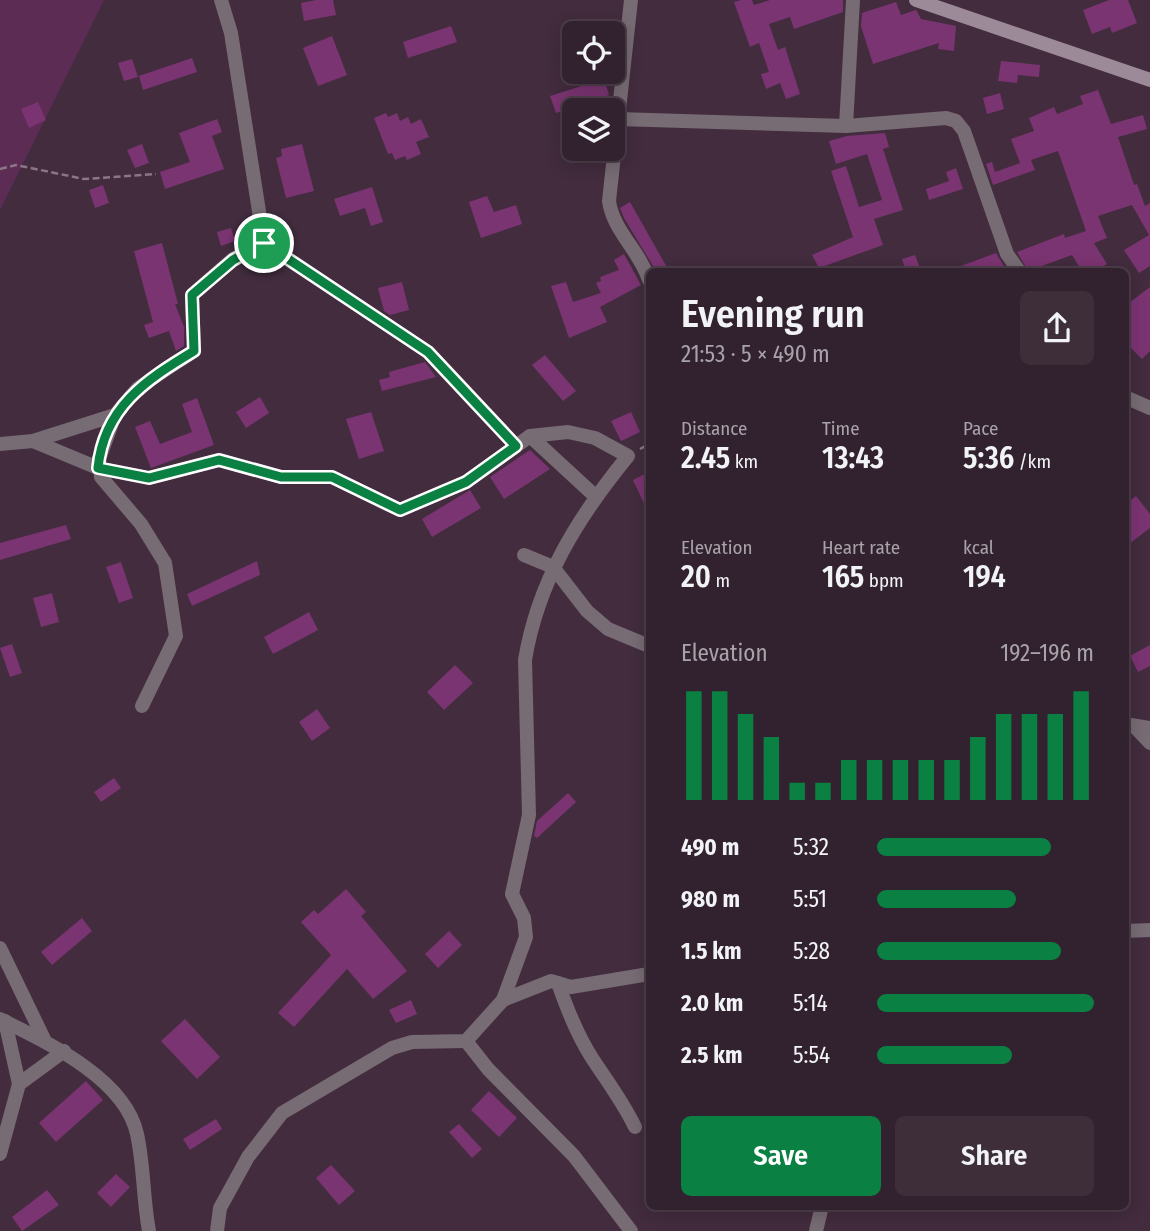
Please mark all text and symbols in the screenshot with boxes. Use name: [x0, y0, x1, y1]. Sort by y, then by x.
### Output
map controls: [562, 21, 625, 161]
button: locate: [562, 21, 625, 84]
button: layers: [562, 98, 625, 161]
pin: [234, 213, 294, 273]
icon: arrive: [245, 224, 283, 262]
text: Evening run: [681, 291, 865, 337]
button: share: [1020, 291, 1094, 365]
text: 21:53 · 5 × 490 m: [681, 340, 830, 368]
text: Distance: [681, 417, 748, 440]
text: Time: [822, 417, 860, 440]
text: Pace: [963, 417, 998, 440]
text: 2.45: [681, 440, 730, 476]
text: 13:43: [822, 440, 884, 476]
text: 5:36: [963, 440, 1014, 476]
text: km: [730, 450, 758, 473]
text: /km: [1014, 450, 1051, 473]
text: Elevation: [681, 536, 753, 559]
text: Heart rate: [822, 536, 900, 559]
text: kcal: [963, 536, 994, 559]
text: 20: [681, 559, 711, 595]
text: 165: [822, 559, 864, 595]
text: 194: [963, 559, 1006, 595]
text: m: [711, 569, 730, 592]
text: bpm: [864, 569, 904, 592]
text: Elevation: [681, 639, 768, 667]
text: 192–196 m: [1000, 639, 1094, 667]
text: 490 m: [681, 833, 739, 861]
text: 5:32: [793, 833, 829, 861]
text: 980 m: [681, 885, 740, 913]
text: 5:51: [793, 885, 827, 913]
text: 1.5 km: [681, 937, 742, 965]
text: 5:28: [793, 937, 830, 965]
text: 2.0 km: [681, 989, 743, 1017]
text: 5:14: [793, 989, 828, 1017]
text: 2.5 km: [681, 1041, 742, 1069]
text: 5:54: [793, 1041, 830, 1069]
button: Save: [681, 1116, 881, 1196]
button: Share: [895, 1116, 1094, 1196]

